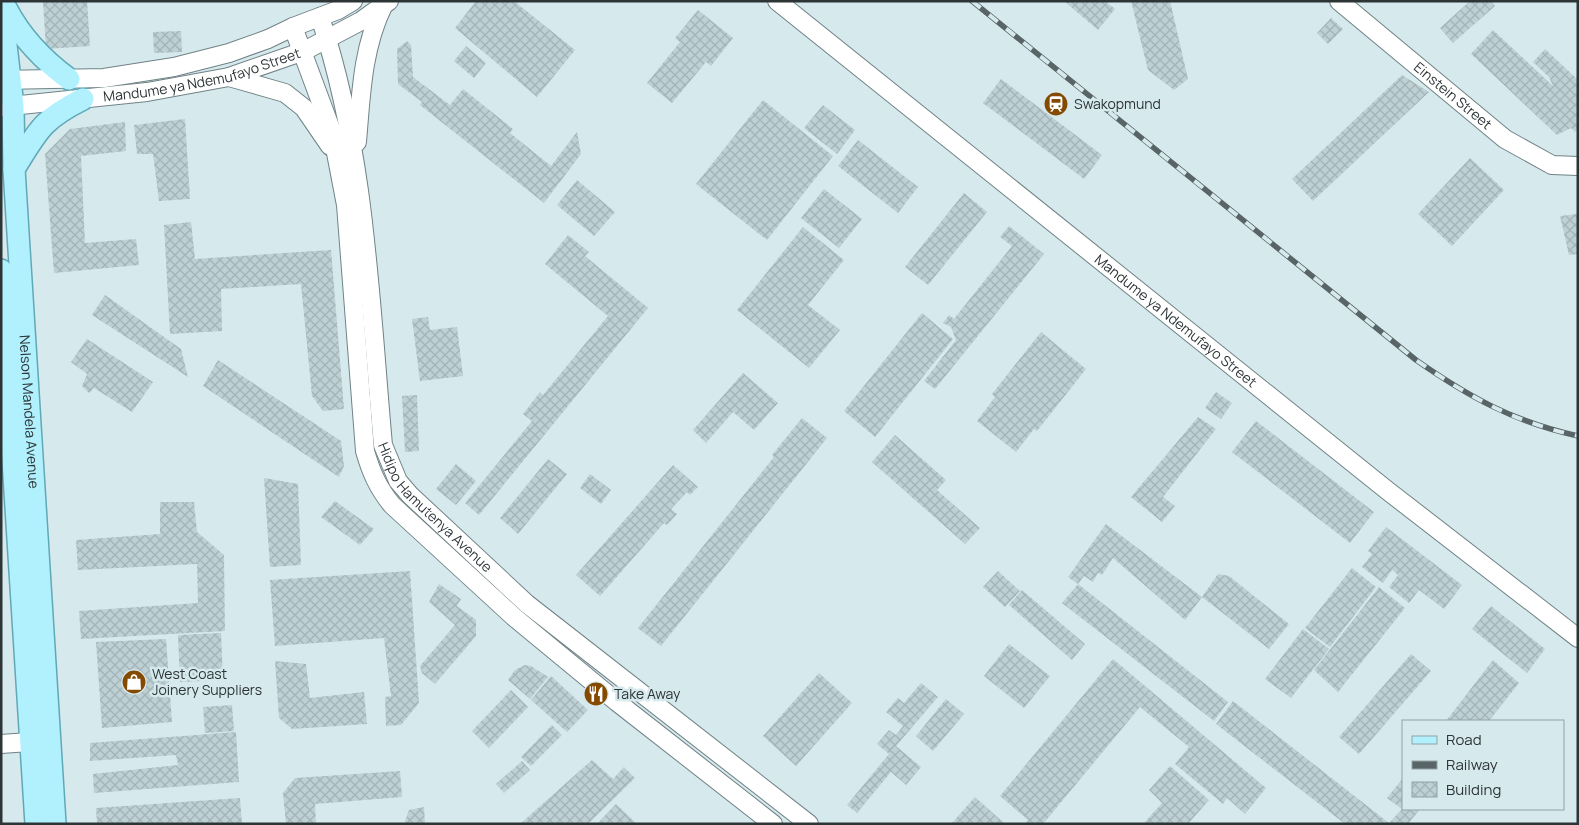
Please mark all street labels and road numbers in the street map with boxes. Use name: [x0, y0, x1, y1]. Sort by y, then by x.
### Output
street label: Mandume ya Ndemufayo Street: [102, 43, 303, 105]
street label: Einstein Street: [1410, 57, 1496, 133]
street label: Mandume ya Ndemufayo Street: [1091, 250, 1261, 391]
street label: Nelson Mandela Avenue: [15, 334, 44, 489]
street label: Hidipo Hamutenya Avenue: [374, 439, 497, 576]

